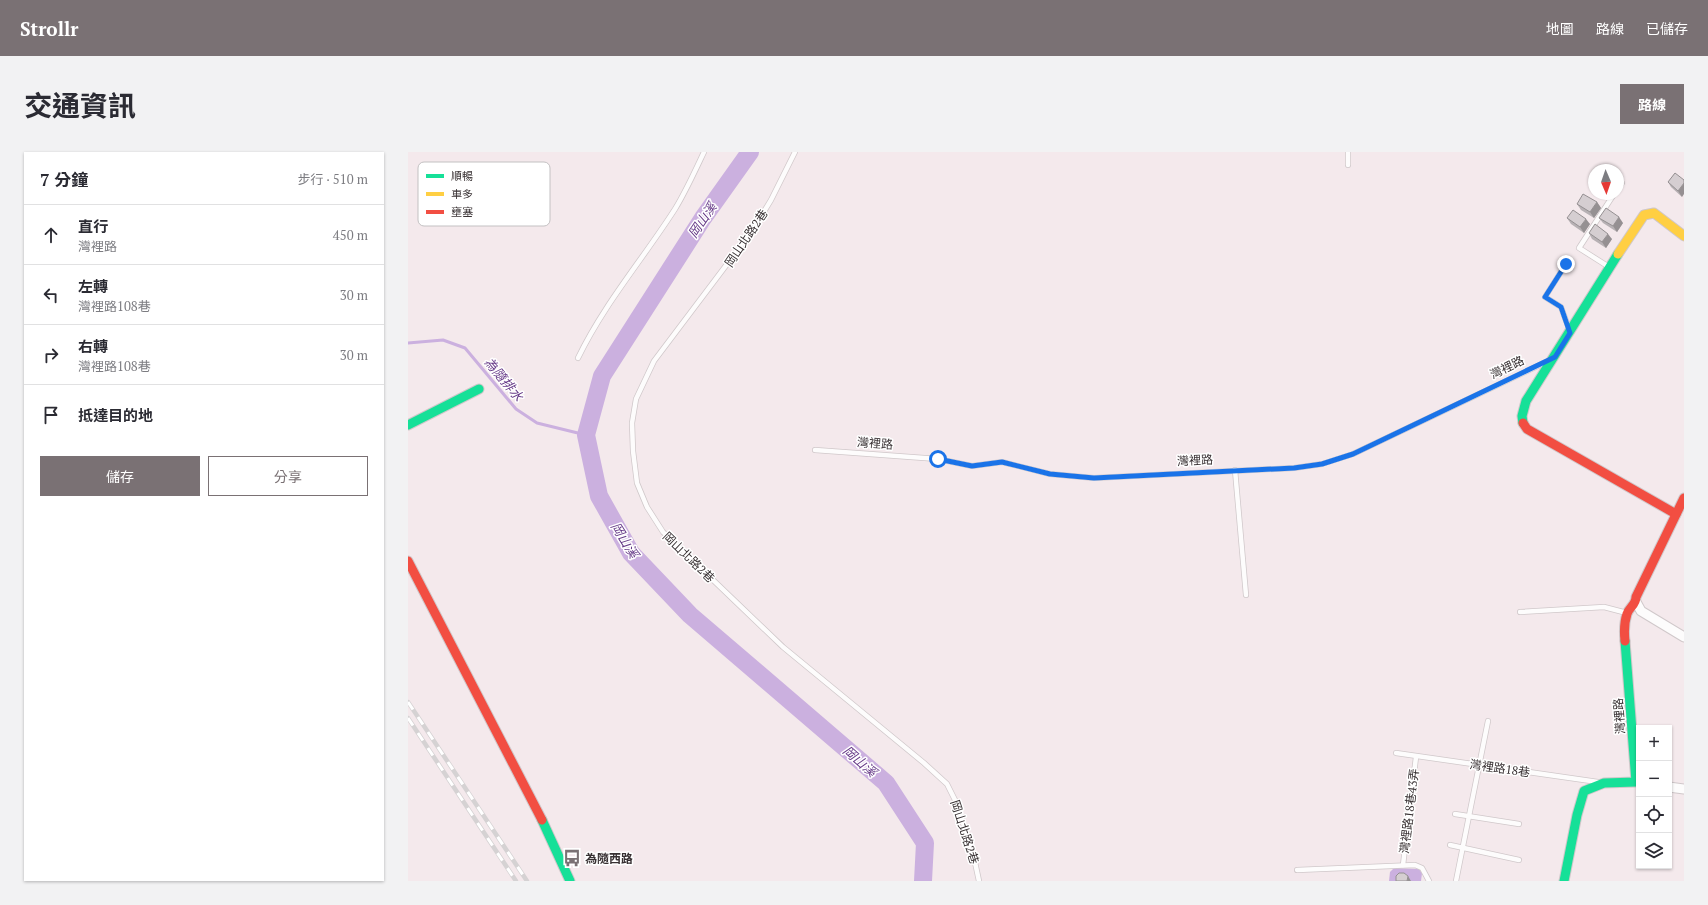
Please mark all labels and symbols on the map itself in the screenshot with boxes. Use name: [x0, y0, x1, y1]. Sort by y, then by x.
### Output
legend: [418, 162, 550, 226]
north arrow: [1588, 164, 1624, 200]
text: 順暢: [451, 169, 473, 183]
text: 車多: [451, 187, 473, 201]
water label: 岡山溪: [684, 197, 721, 241]
text: 壅塞: [451, 205, 473, 219]
street label: 岡山北路2巷: [721, 206, 771, 270]
route end: [1557, 255, 1575, 273]
street label: 灣裡路: [1488, 352, 1526, 382]
water label: 為隨排水: [480, 353, 528, 405]
street label: 灣裡路: [857, 434, 893, 452]
route start: [929, 450, 947, 468]
street label: 灣裡路: [1177, 452, 1213, 468]
water label: 岡山溪: [607, 519, 644, 563]
street label: 岡山北路2巷: [660, 529, 718, 585]
street label: 灣裡路: [1610, 698, 1628, 734]
water label: 岡山溪: [839, 741, 882, 782]
street label: 灣裡路18巷: [1469, 756, 1531, 780]
street label: 灣裡路18巷43弄: [1396, 768, 1422, 854]
street label: 岡山北路2巷: [948, 798, 982, 866]
bus stop icon: 為隨西路: [562, 848, 582, 868]
place label: 為隨西路: [585, 851, 633, 866]

